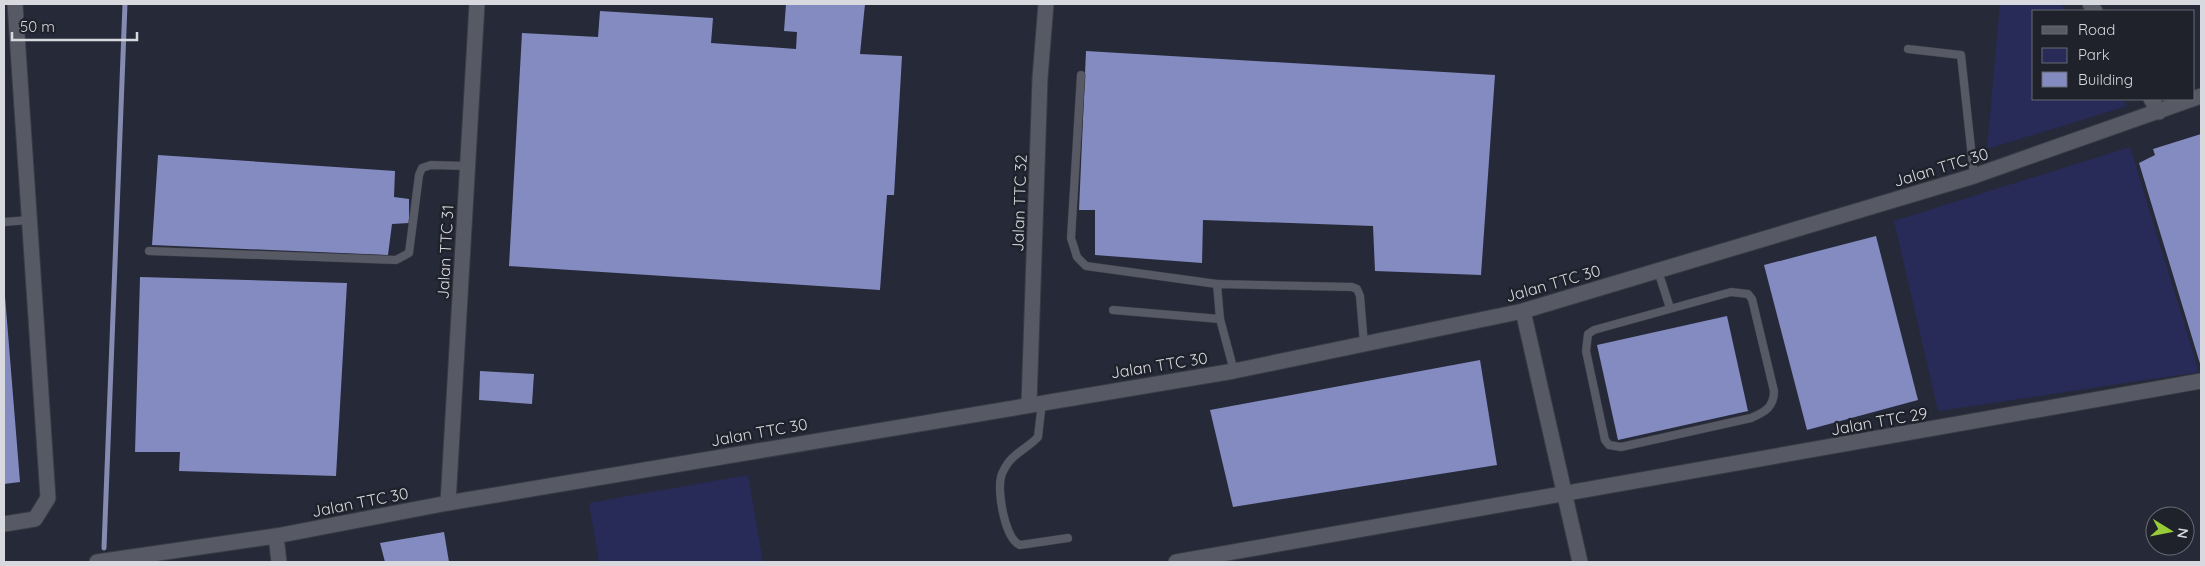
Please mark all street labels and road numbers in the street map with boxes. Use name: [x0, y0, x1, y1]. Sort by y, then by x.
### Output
street label: Jalan TTC 30: [1891, 143, 1991, 191]
street label: Jalan TTC 32: [1007, 154, 1031, 252]
street label: Jalan TTC 31: [433, 204, 457, 300]
street label: Jalan TTC 30: [1503, 260, 1603, 306]
street label: Jalan TTC 30: [1109, 347, 1209, 383]
street label: Jalan TTC 29: [1829, 403, 1929, 439]
street label: Jalan TTC 30: [709, 414, 809, 450]
street label: Jalan TTC 30: [310, 483, 410, 521]

